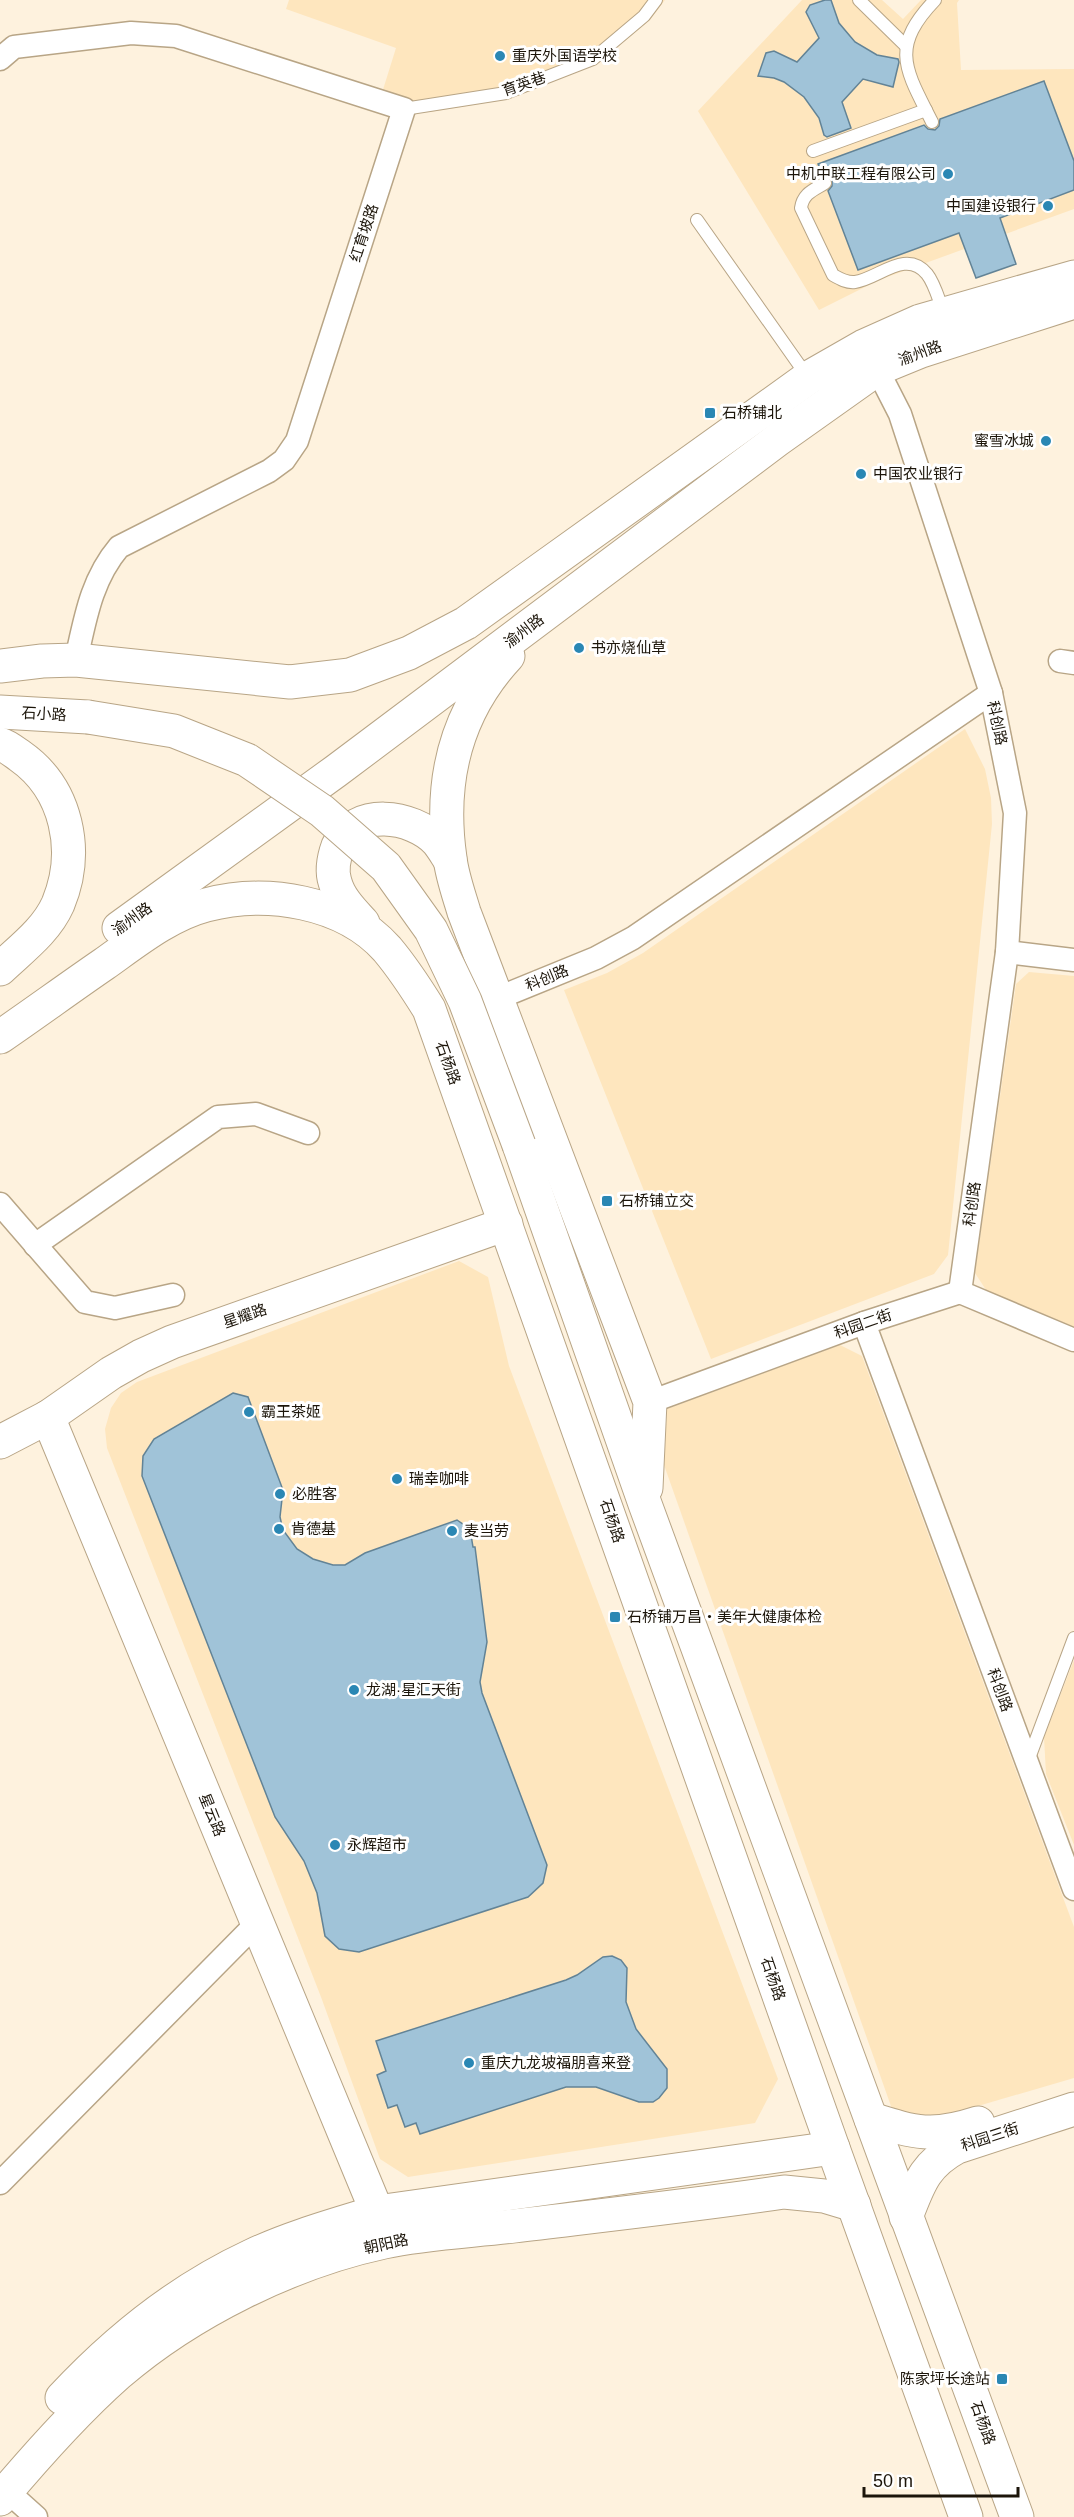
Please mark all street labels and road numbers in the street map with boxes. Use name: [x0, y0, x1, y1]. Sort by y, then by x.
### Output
street label: 育英巷: [500, 68, 548, 99]
street label: 红育坡路: [346, 202, 381, 264]
street label: 渝州路: [896, 337, 944, 368]
street label: 渝州路: [501, 610, 547, 651]
street label: 科创路: [984, 699, 1010, 747]
street label: 石小路: [21, 704, 67, 723]
street label: 渝州路: [109, 898, 155, 939]
street label: 科创路: [523, 961, 571, 994]
street label: 石杨路: [433, 1039, 464, 1087]
street label: 科创路: [960, 1180, 983, 1227]
street label: 星耀路: [221, 1300, 269, 1331]
street label: 科园二街: [832, 1306, 894, 1341]
street label: 石杨路: [597, 1497, 628, 1545]
street label: 科创路: [985, 1666, 1016, 1714]
street label: 星云路: [196, 1791, 229, 1839]
street label: 石杨路: [758, 1955, 789, 2003]
street label: 科园三街: [959, 2119, 1021, 2154]
street label: 朝阳路: [362, 2231, 410, 2257]
street label: 石杨路: [968, 2399, 999, 2447]

